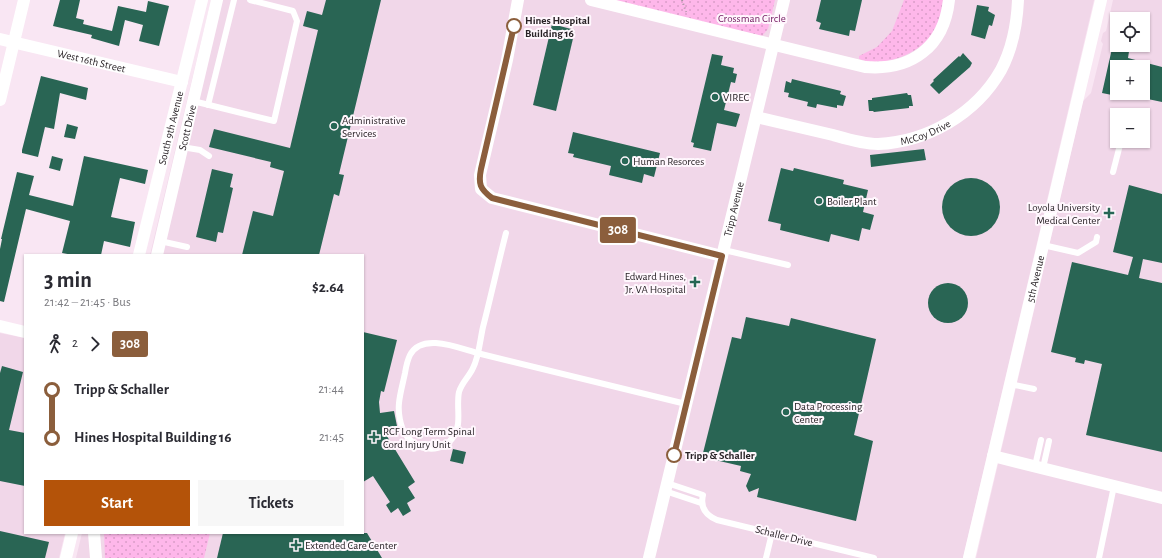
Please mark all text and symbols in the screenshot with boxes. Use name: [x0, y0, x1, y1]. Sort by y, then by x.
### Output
map controls: [1110, 12, 1150, 148]
button: locate: [1110, 12, 1150, 52]
park label: Crossman Circle: [718, 13, 786, 24]
place label: Hines Hospital Building 16: [525, 15, 590, 39]
marker: Hines Hospital Building 16: [506, 18, 522, 34]
street label: West 16th Street: [56, 47, 127, 74]
button: +: [1110, 60, 1150, 100]
street label: South 9th Avenue: [156, 90, 185, 166]
marker: VIREC: [710, 92, 720, 102]
place label: VIREC: [723, 92, 749, 103]
street label: Scott Drive: [176, 104, 198, 151]
button: −: [1110, 108, 1150, 148]
place label: Administrative Services: [342, 115, 406, 139]
street label: McCoy Drive: [899, 117, 952, 147]
marker: Administrative Services: [329, 121, 339, 131]
marker: Human Resorces: [620, 156, 630, 166]
place label: Human Resorces: [633, 156, 704, 167]
street label: Tripp Avenue: [721, 181, 745, 238]
marker: Boiler Plant: [814, 196, 824, 206]
place label: Boiler Plant: [827, 196, 877, 207]
place label: Loyola University Medical Center: [1028, 202, 1100, 226]
marker: Loyola University Medical Center: [1103, 207, 1115, 219]
line badge: 308: [595, 217, 641, 243]
text: 308: [608, 223, 628, 237]
street label: 5th Avenue: [1024, 254, 1046, 303]
text: 3 min: [44, 269, 92, 291]
place label: Edward Hines, Jr. VA Hospital: [625, 271, 686, 295]
marker: Edward Hines, Jr. VA Hospital: [689, 276, 701, 288]
text: $2.64: [312, 280, 344, 295]
text: 21:42 – 21:45 · Bus: [44, 296, 131, 309]
icon: walk: [44, 333, 66, 355]
icon: forward: [84, 333, 106, 355]
text: 2: [72, 337, 78, 350]
text: 308: [120, 337, 140, 351]
text: Tripp & Schaller: [74, 382, 169, 397]
text: 21:44: [318, 383, 344, 396]
place label: Data Processing Center: [794, 401, 863, 425]
marker: Data Processing Center: [781, 407, 791, 417]
place label: RCF Long Term Spinal Cord Injury Unit: [383, 426, 475, 450]
text: Hines Hospital Building 16: [74, 430, 231, 445]
text: 21:45: [319, 431, 344, 444]
marker: RCF Long Term Spinal Cord Injury Unit: [368, 431, 380, 443]
marker: Tripp & Schaller: [666, 447, 682, 463]
place label: Tripp & Schaller: [685, 450, 755, 461]
button: Start: [44, 480, 190, 526]
button: Tickets: [198, 480, 344, 526]
street label: Schaller Drive: [754, 524, 814, 548]
marker: Extended Care Center: [290, 539, 302, 551]
place label: Extended Care Center: [305, 540, 397, 551]

